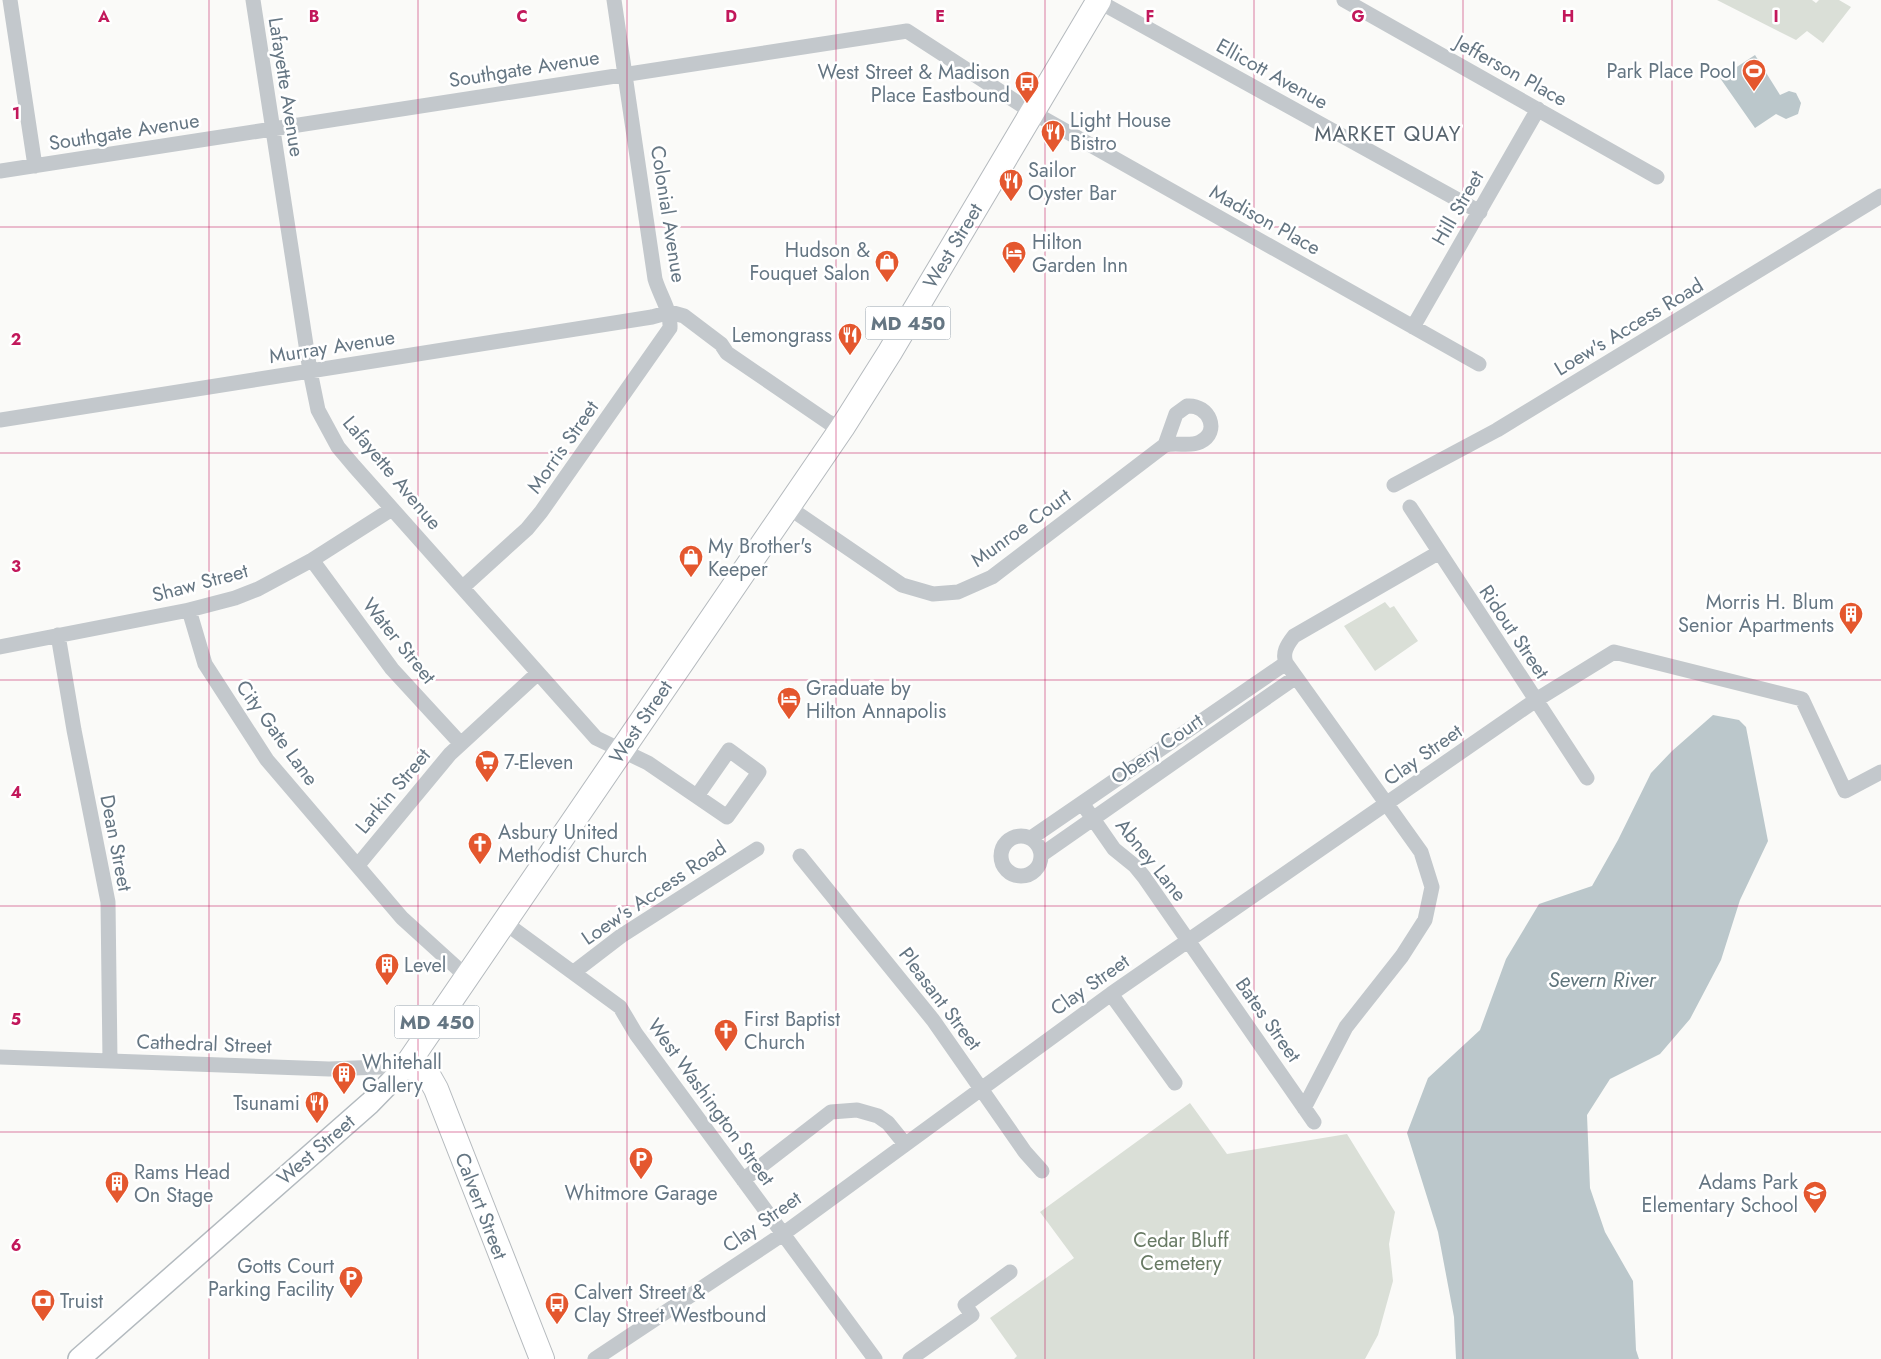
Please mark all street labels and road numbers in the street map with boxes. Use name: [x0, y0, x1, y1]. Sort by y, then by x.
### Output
street label: Lafayette Avenue: [261, 15, 311, 159]
street label: Jefferson Place: [1447, 27, 1572, 114]
street label: Ellicott Avenue: [1211, 31, 1333, 117]
street label: Southgate Avenue: [447, 43, 601, 95]
street label: Southgate Avenue: [47, 106, 201, 158]
street label: Colonial Avenue: [643, 143, 693, 285]
street label: Hill Street: [1425, 165, 1491, 251]
street label: Madison Place: [1204, 178, 1326, 262]
street label: West Street: [916, 198, 990, 294]
street label: Loew's Access Road: [1549, 271, 1709, 383]
road number: MD 450: [866, 306, 950, 339]
street label: Murray Avenue: [267, 323, 397, 371]
street label: Morris Street: [520, 394, 606, 499]
street label: Lafayette Avenue: [336, 410, 448, 536]
street label: Munroe Court: [965, 482, 1077, 574]
street label: Shaw Street: [149, 556, 251, 610]
street label: Ridout Street: [1472, 579, 1556, 685]
street label: Water Street: [355, 592, 443, 690]
street label: City Gate Lane: [229, 674, 325, 792]
street label: West Street: [602, 674, 680, 770]
street label: Obery Court: [1105, 706, 1209, 791]
street label: Clay Street: [1378, 717, 1468, 793]
street label: Larkin Street: [349, 742, 438, 840]
street label: Dean Street: [92, 792, 140, 894]
street label: Abney Lane: [1108, 812, 1194, 908]
street label: Loew's Access Road: [576, 834, 732, 952]
street label: Pleasant Street: [892, 941, 988, 1057]
street label: Clay Street: [1045, 947, 1135, 1023]
street label: Bates Street: [1228, 972, 1308, 1068]
road number: MD 450: [394, 1006, 480, 1038]
street label: West Washington Street: [640, 1012, 782, 1192]
street label: Cathedral Street: [136, 1027, 272, 1061]
street label: West Street: [271, 1108, 362, 1192]
street label: Calvert Street: [447, 1148, 515, 1264]
street label: Clay Street: [717, 1184, 807, 1260]

